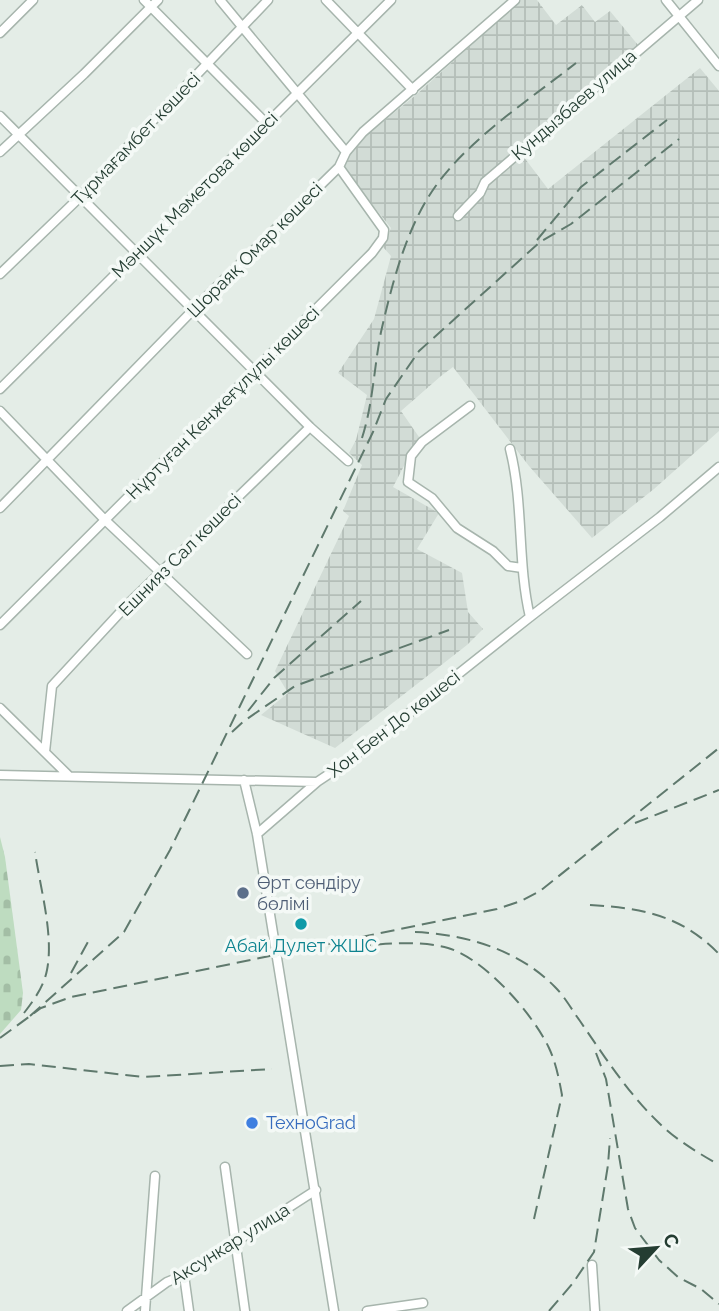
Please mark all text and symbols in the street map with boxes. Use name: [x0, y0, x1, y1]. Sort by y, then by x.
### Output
street label: Кундызбаев улица: [507, 45, 640, 164]
street label: Тұрмағамбет көшесі: [67, 68, 204, 209]
street label: Мәншүк Мәметова көшесі: [107, 107, 282, 282]
street label: Шораяқ Омар көшесі: [183, 178, 326, 321]
street label: Нұртуған Кенжеғұлұлы көшесі: [122, 302, 323, 503]
street label: Ешнияз Сал көшесі: [114, 489, 245, 620]
street label: Хон Бен До көшесі: [324, 666, 464, 782]
place label: Өрт сөндіру бөлімі: [257, 872, 361, 914]
marker: Өрт сөндіру бөлімі: [235, 885, 251, 901]
marker: Абай Дулет ЖШС: [293, 916, 309, 932]
place label: Абай Дулет ЖШС: [225, 935, 377, 956]
place label: ТехноGrad: [266, 1112, 356, 1133]
marker: ТехноGrad: [244, 1115, 260, 1131]
street label: Аксункар улица: [166, 1199, 293, 1289]
north arrow: [621, 1213, 691, 1283]
text: С: [659, 1230, 684, 1251]

